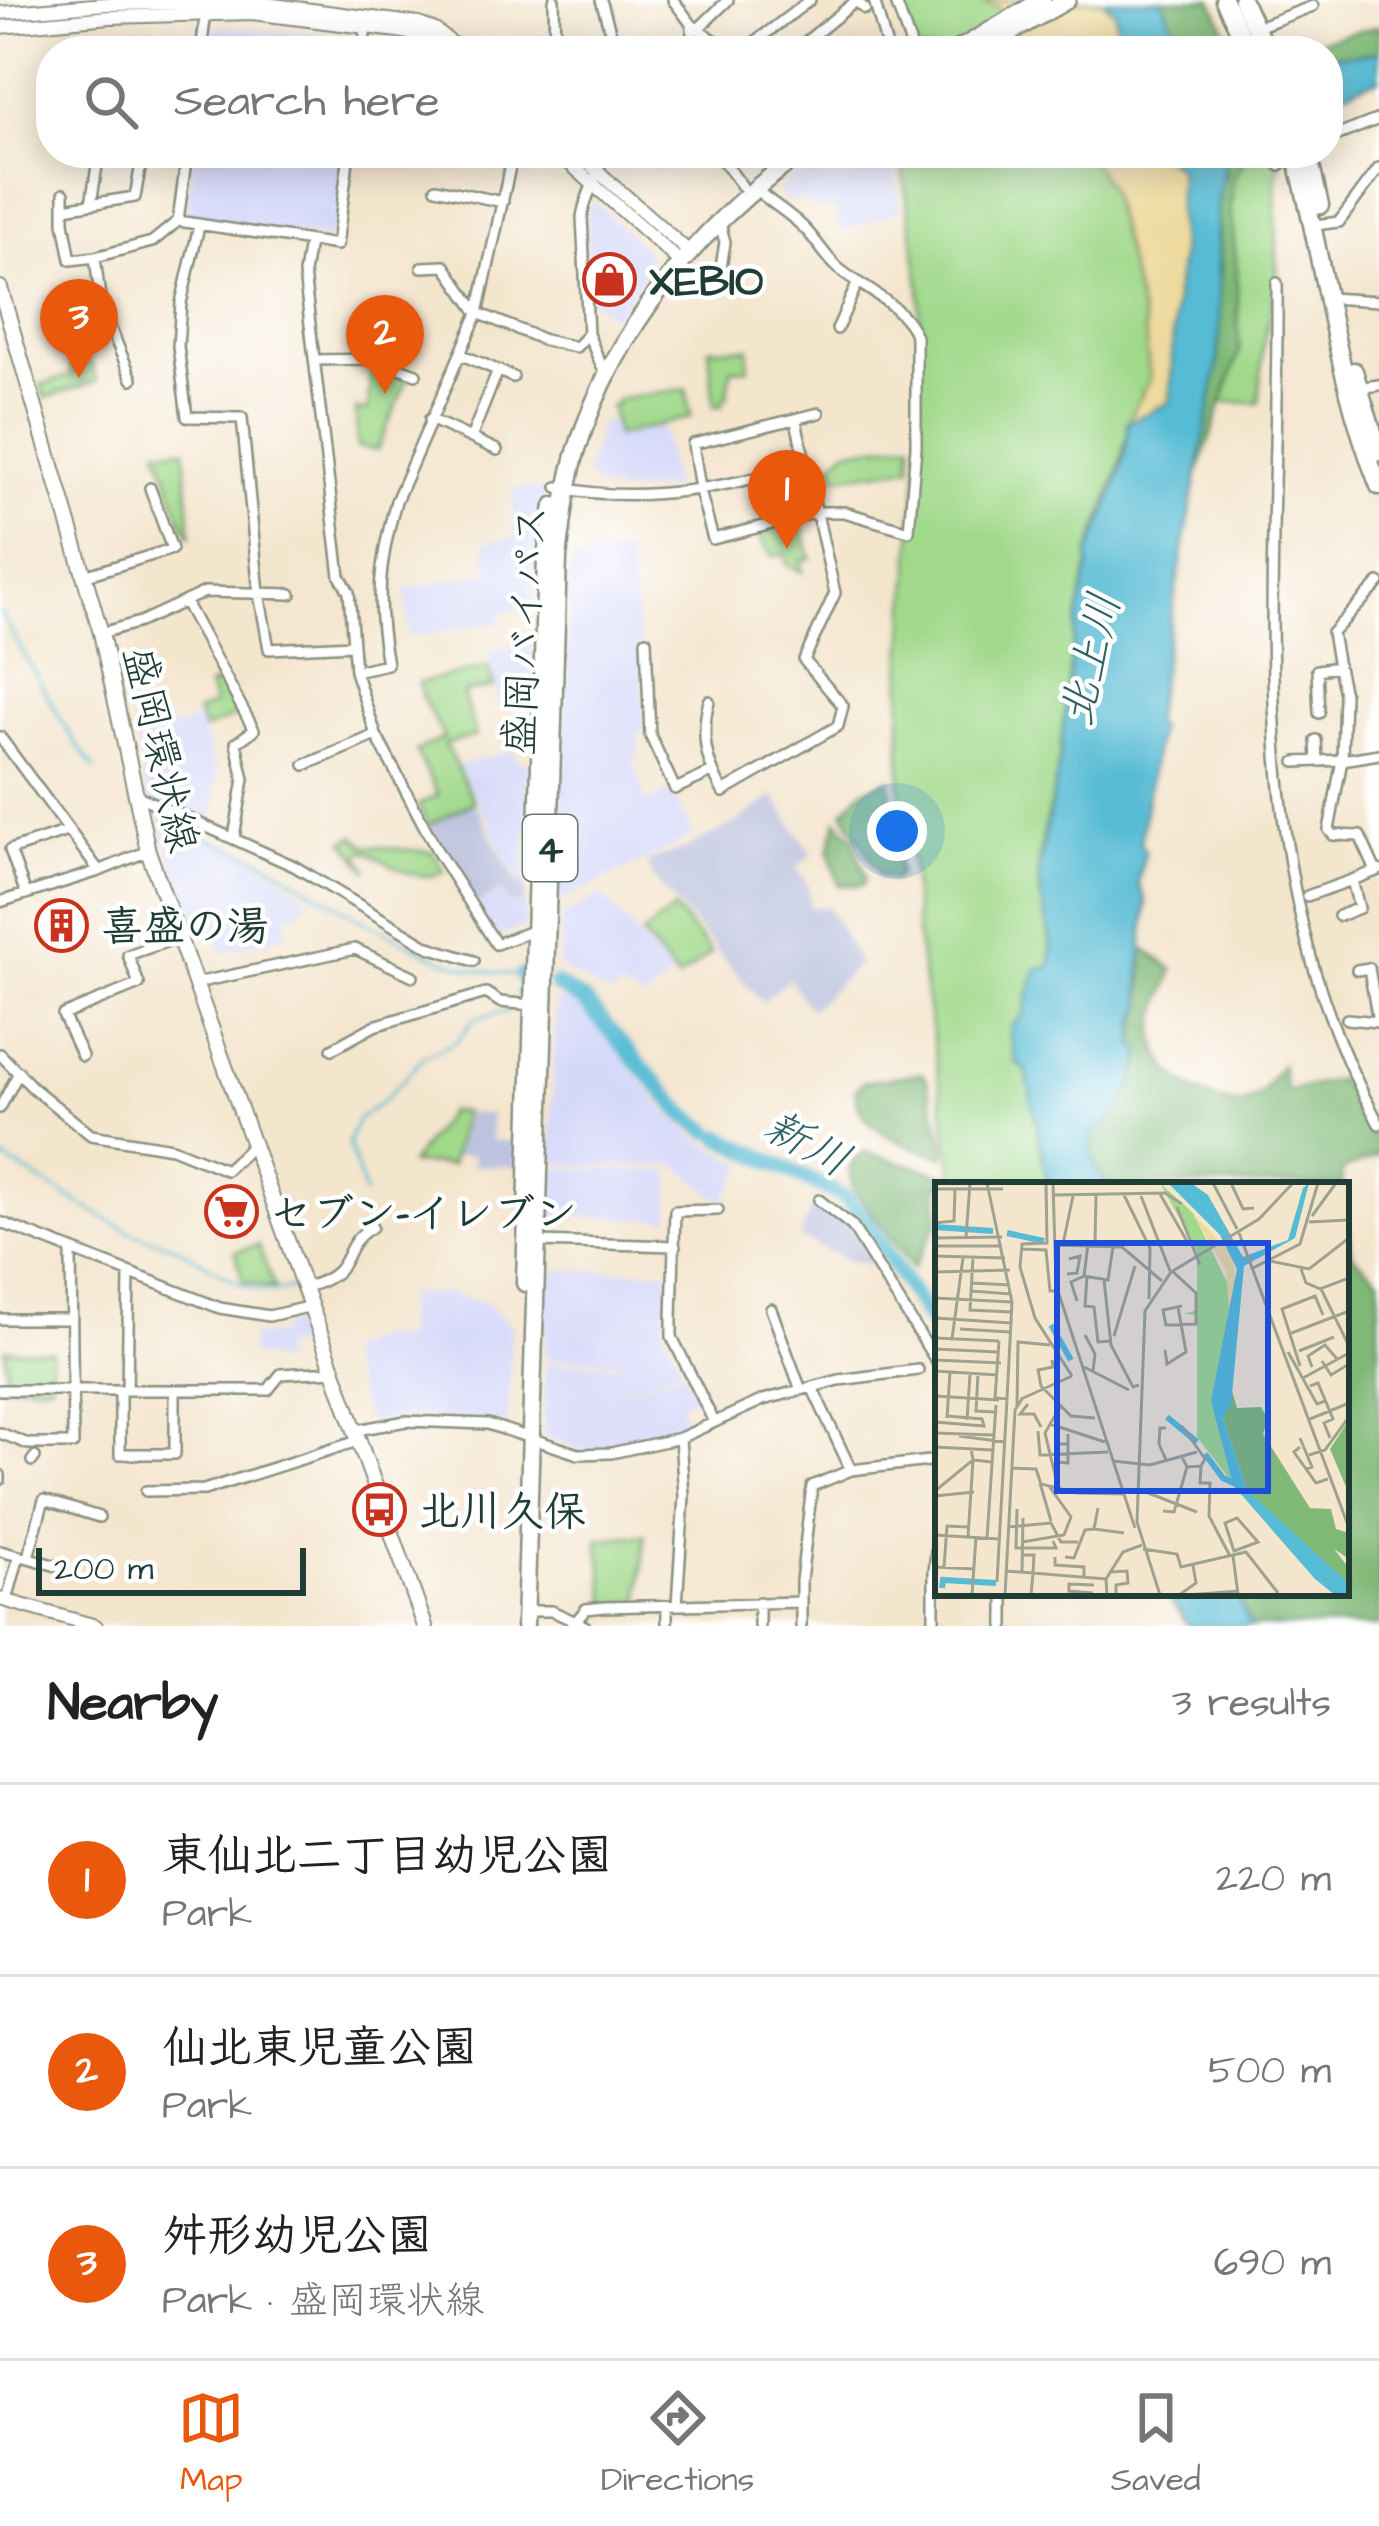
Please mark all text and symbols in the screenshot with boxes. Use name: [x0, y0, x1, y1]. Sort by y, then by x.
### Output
search box: [36, 36, 1343, 168]
icon: search: [78, 69, 144, 135]
text: Search here: [174, 71, 440, 133]
shop icon: XEBIO: [582, 252, 638, 308]
place label: XEBIO: [649, 254, 763, 312]
pin: 3: [40, 279, 118, 378]
pin: 2: [346, 295, 424, 394]
pin: 1: [748, 450, 826, 549]
street label: 盛岡バイパス: [491, 503, 563, 757]
water label: 北上川: [1047, 587, 1137, 732]
street label: 盛岡環状線: [107, 641, 211, 859]
your location: [867, 801, 927, 861]
road number: 4: [523, 815, 577, 881]
building icon: 喜盛の湯: [34, 897, 90, 953]
place label: 喜盛の湯: [101, 899, 269, 957]
water label: 新川: [752, 1096, 861, 1193]
inset map: [935, 1182, 1349, 1596]
supermarket icon: セブン-イレブン: [203, 1184, 259, 1240]
place label: セブン-イレブン: [270, 1186, 577, 1244]
bus stop icon: 北川久保: [351, 1482, 407, 1538]
place label: 北川久保: [418, 1484, 586, 1542]
scale bar: [36, 1542, 306, 1595]
text: 200 m: [54, 1546, 153, 1592]
text: Nearby: [48, 1669, 218, 1740]
text: 3 results: [1172, 1677, 1331, 1731]
text: 東仙北二丁目幼児公園: [162, 1826, 612, 1888]
text: 1: [85, 1853, 90, 1907]
text: 220 m: [1216, 1853, 1331, 1907]
text: Park: [162, 1888, 252, 1942]
text: 仙北東児童公園: [162, 2018, 477, 2080]
text: 2: [76, 2045, 98, 2099]
text: 500 m: [1208, 2045, 1331, 2099]
text: Park: [162, 2080, 252, 2134]
text: 舛形幼児公園: [162, 2206, 432, 2268]
text: 3: [77, 2237, 97, 2291]
text: 690 m: [1214, 2237, 1331, 2291]
text: Park · 盛岡環状線: [162, 2275, 484, 2329]
tab: Map: [178, 2385, 244, 2503]
tab: Directions: [601, 2385, 754, 2503]
tab: Saved: [1111, 2385, 1201, 2503]

